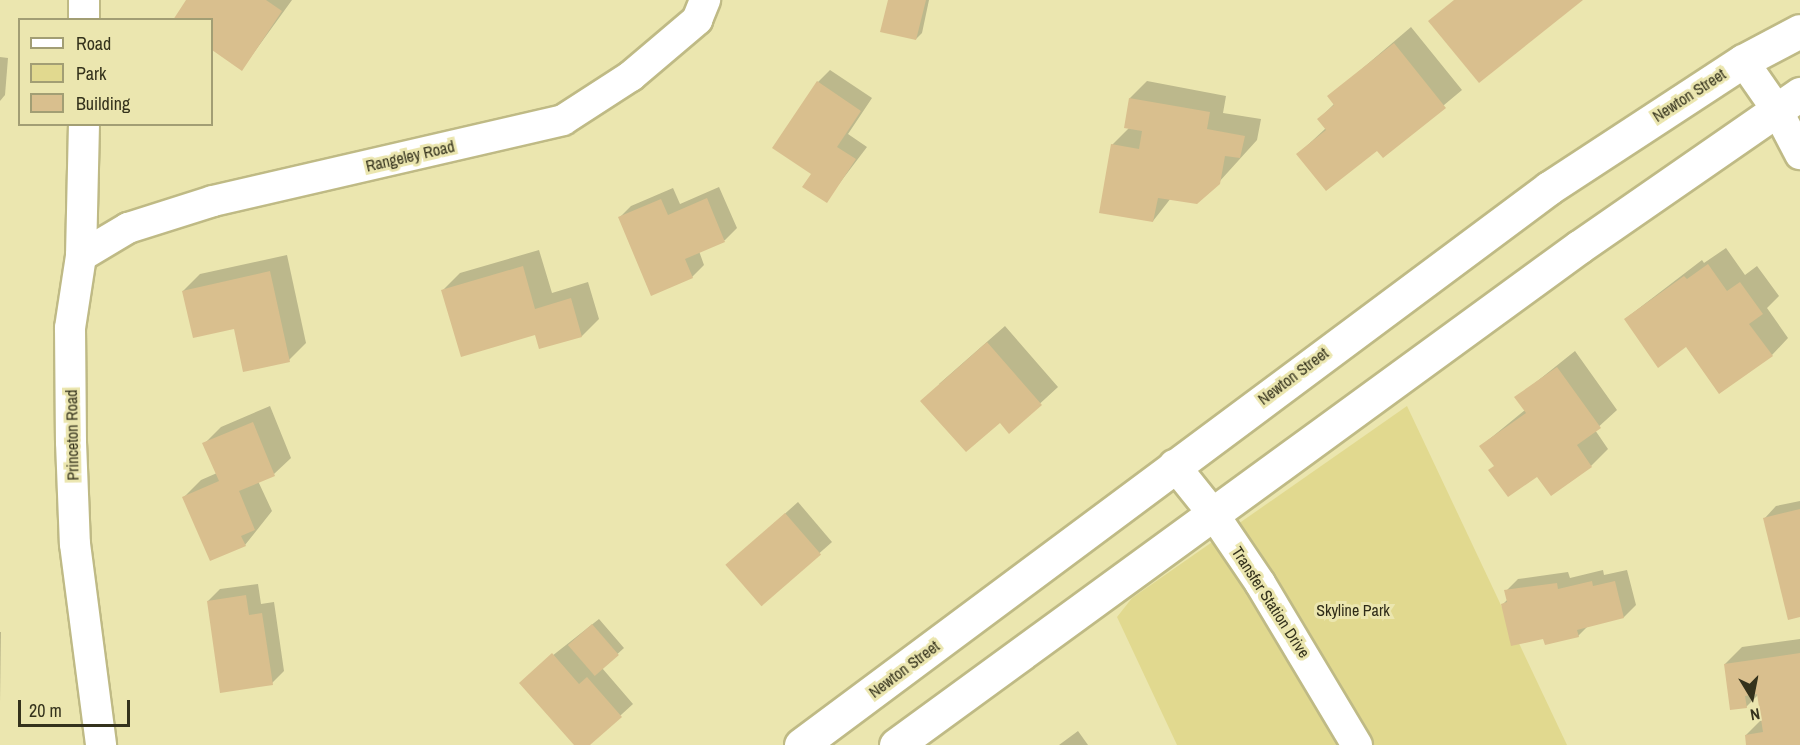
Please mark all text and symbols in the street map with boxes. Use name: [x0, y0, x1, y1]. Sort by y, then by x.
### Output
legend: [18, 18, 213, 126]
text: Road: [76, 31, 111, 56]
text: Park: [76, 61, 106, 86]
street label: Newton Street: [1649, 64, 1729, 126]
text: Building: [76, 91, 130, 116]
street label: Rangeley Road: [364, 136, 456, 176]
street label: Newton Street: [1254, 343, 1332, 409]
street label: Princeton Road: [62, 389, 82, 481]
street label: Transfer Station Drive: [1228, 543, 1314, 661]
park label: Skyline Park: [1316, 600, 1390, 620]
street label: Newton Street: [865, 636, 943, 702]
north arrow: [1722, 667, 1782, 727]
scale bar: [21, 688, 134, 726]
text: 20 m: [29, 698, 62, 723]
text: N: [1749, 703, 1762, 726]

